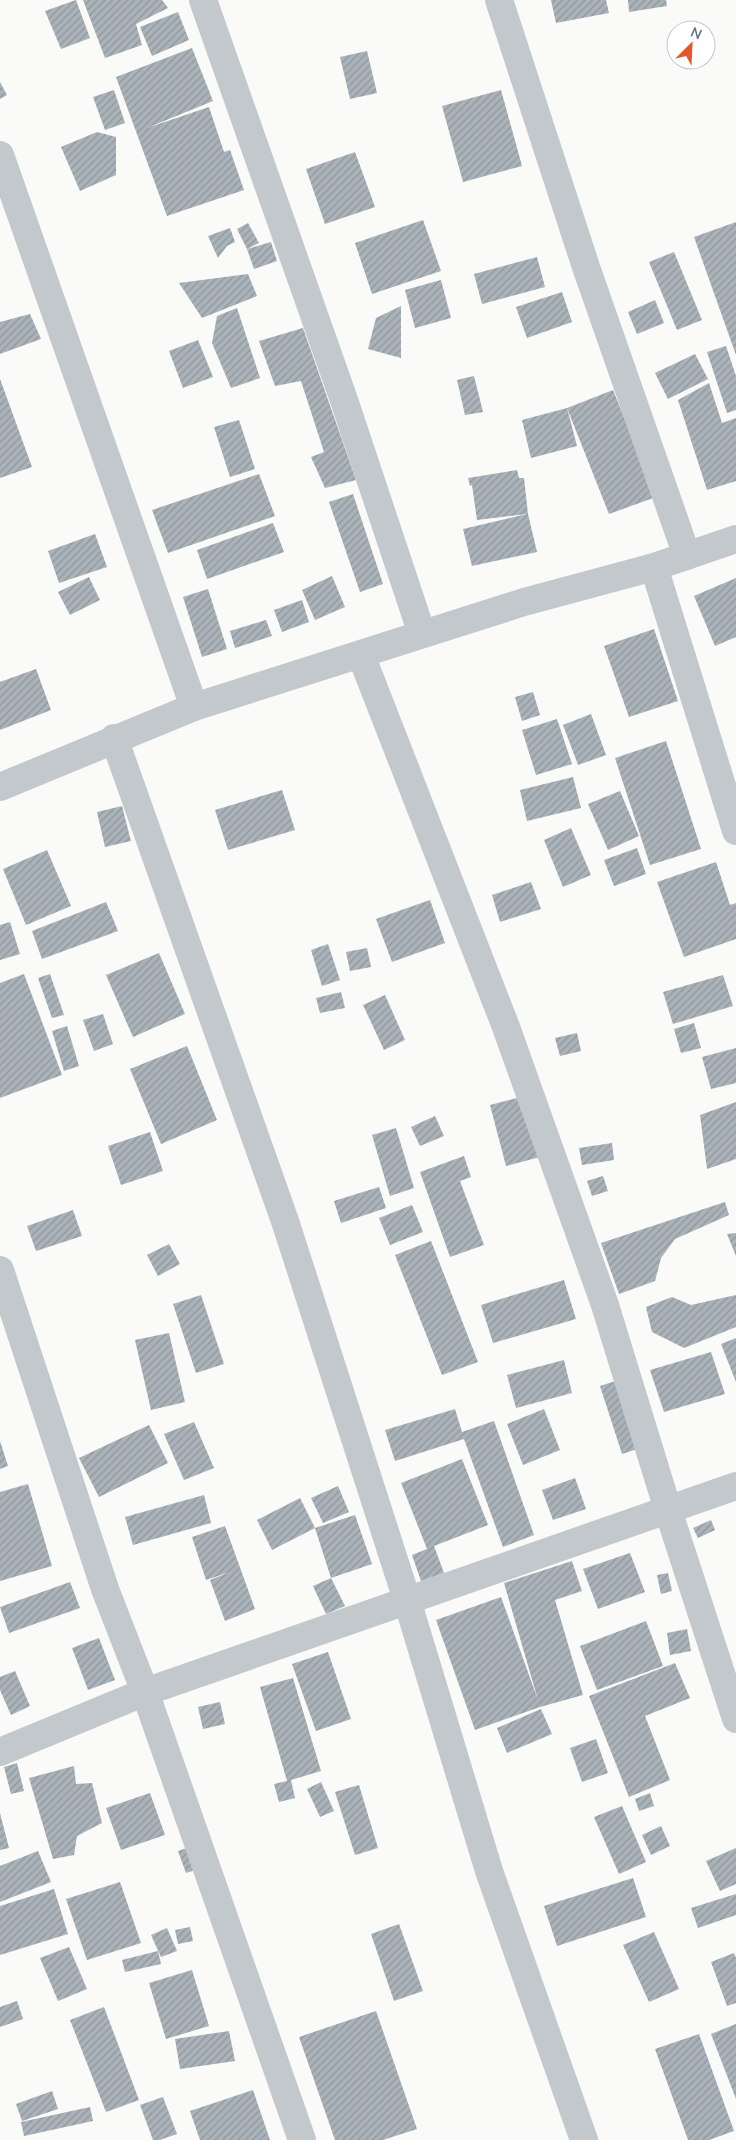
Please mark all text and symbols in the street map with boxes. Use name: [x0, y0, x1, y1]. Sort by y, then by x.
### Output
north arrow: [666, 20, 716, 70]
text: N: [688, 23, 705, 43]

